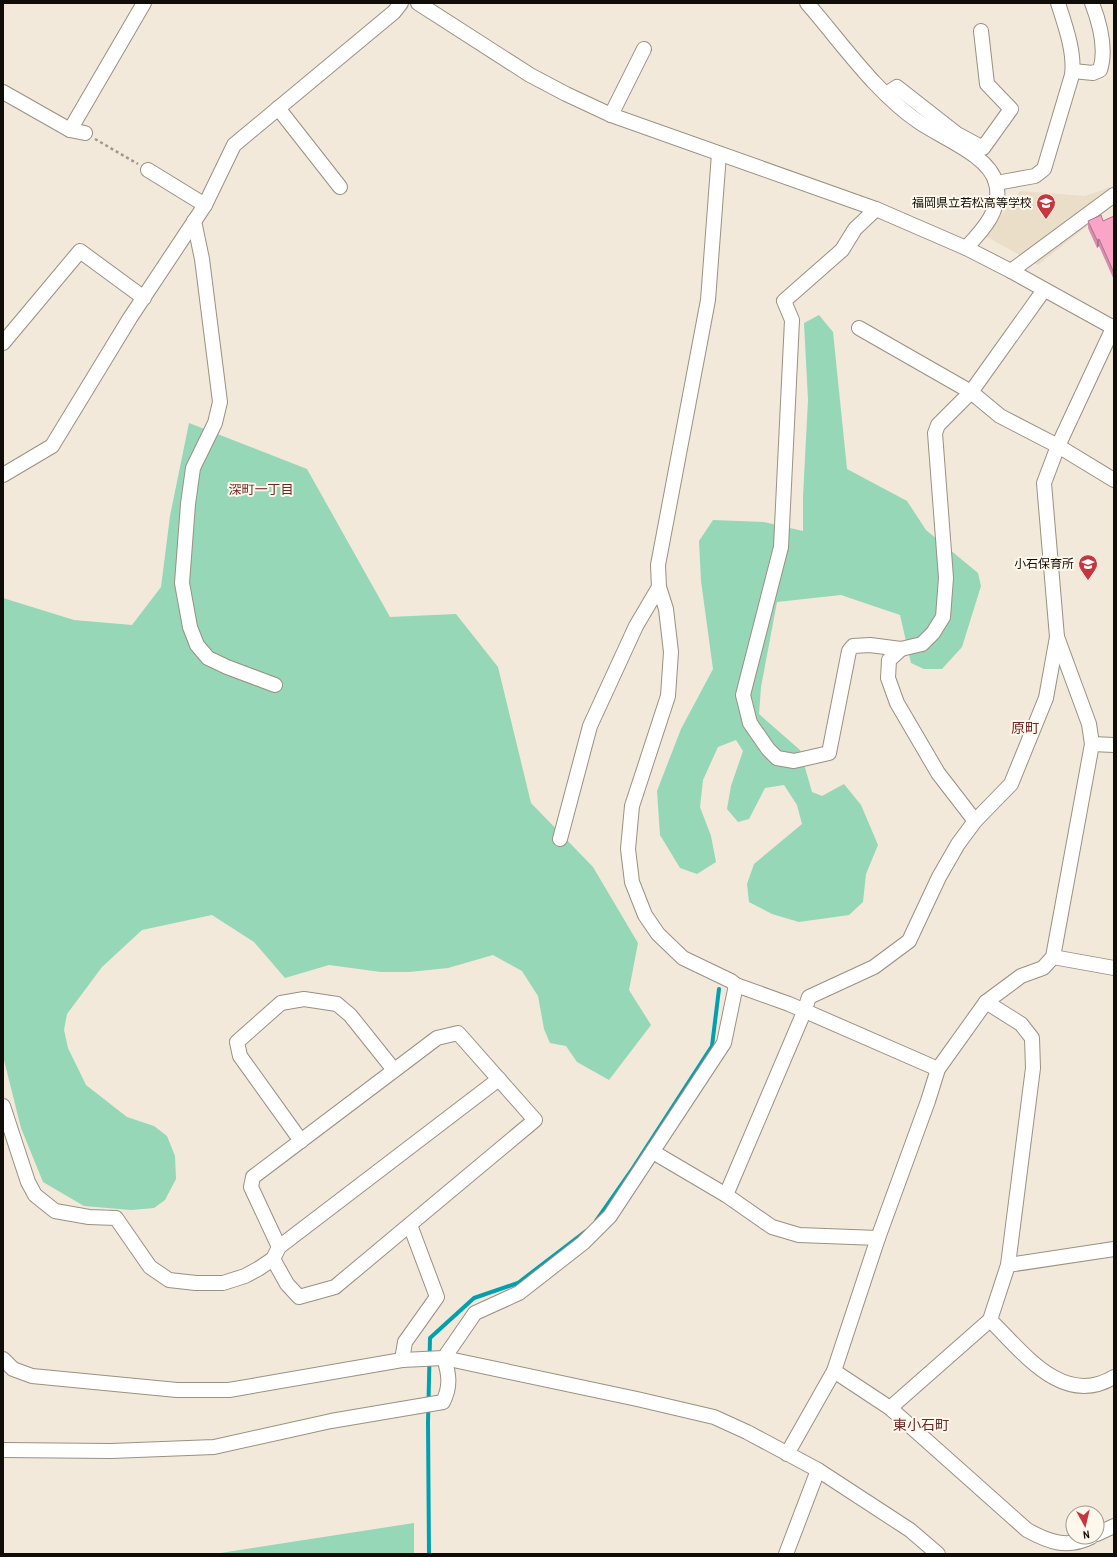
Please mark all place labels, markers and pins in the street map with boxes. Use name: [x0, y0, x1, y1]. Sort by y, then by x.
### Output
school or university icon: 福岡県立若松高等学校: [1035, 192, 1057, 220]
place label: 福岡県立若松高等学校: [912, 195, 1032, 211]
school or university icon: 小石保育所: [1077, 553, 1099, 581]
place label: 小石保育所: [1014, 556, 1074, 572]

